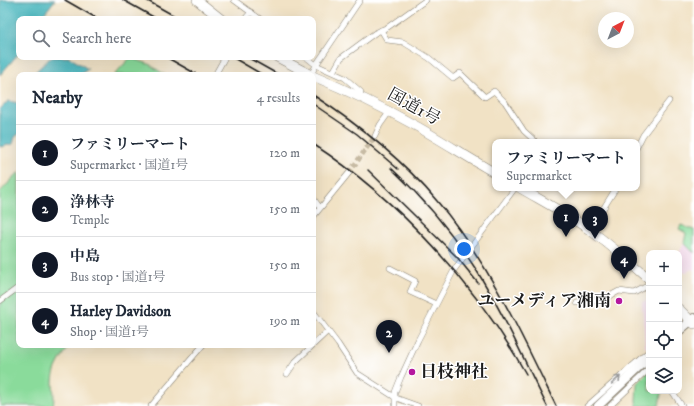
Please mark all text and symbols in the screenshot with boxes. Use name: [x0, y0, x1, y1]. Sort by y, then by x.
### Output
north arrow: [598, 12, 634, 48]
search box: [16, 16, 316, 60]
icon: search: [30, 27, 52, 49]
text: Search here: [62, 29, 131, 48]
street label: 国道1号: [384, 84, 444, 130]
text: Nearby: [32, 87, 82, 109]
text: 4 results: [257, 90, 300, 106]
text: ファミリーマート: [70, 135, 190, 154]
popup: [492, 139, 640, 191]
text: 1: [43, 145, 47, 161]
text: 120 m: [269, 145, 300, 161]
text: ファミリーマート: [506, 149, 626, 168]
text: Supermarket · 国道1号: [70, 157, 188, 173]
text: Supermarket: [506, 168, 572, 184]
text: 浄林寺: [70, 193, 115, 212]
text: 2: [42, 201, 48, 217]
text: 150 m: [269, 201, 300, 217]
pin: 1: [553, 204, 579, 237]
pin: 3: [582, 206, 608, 239]
text: Temple: [70, 212, 109, 228]
your location: [454, 239, 474, 259]
pin: 4: [611, 246, 637, 279]
text: 中島: [70, 247, 100, 266]
map controls: [646, 250, 682, 394]
button: +: [646, 250, 682, 286]
text: 3: [43, 257, 47, 273]
text: 150 m: [269, 257, 300, 273]
text: Bus stop · 国道1号: [70, 269, 165, 285]
button: −: [646, 286, 682, 322]
place label: ユーメディア湘南: [477, 290, 611, 312]
marker: ユーメディア湘南: [614, 296, 624, 306]
text: Harley Davidson: [70, 302, 171, 321]
text: 4: [41, 313, 49, 329]
text: 190 m: [269, 313, 300, 329]
pin: 2: [376, 320, 402, 353]
button: locate: [646, 322, 682, 358]
text: Shop · 国道1号: [70, 324, 149, 340]
button: layers: [646, 358, 682, 394]
place label: 日枝神社: [420, 361, 488, 383]
marker: 日枝神社: [407, 367, 417, 377]
one-way arrow: [611, 375, 621, 384]

